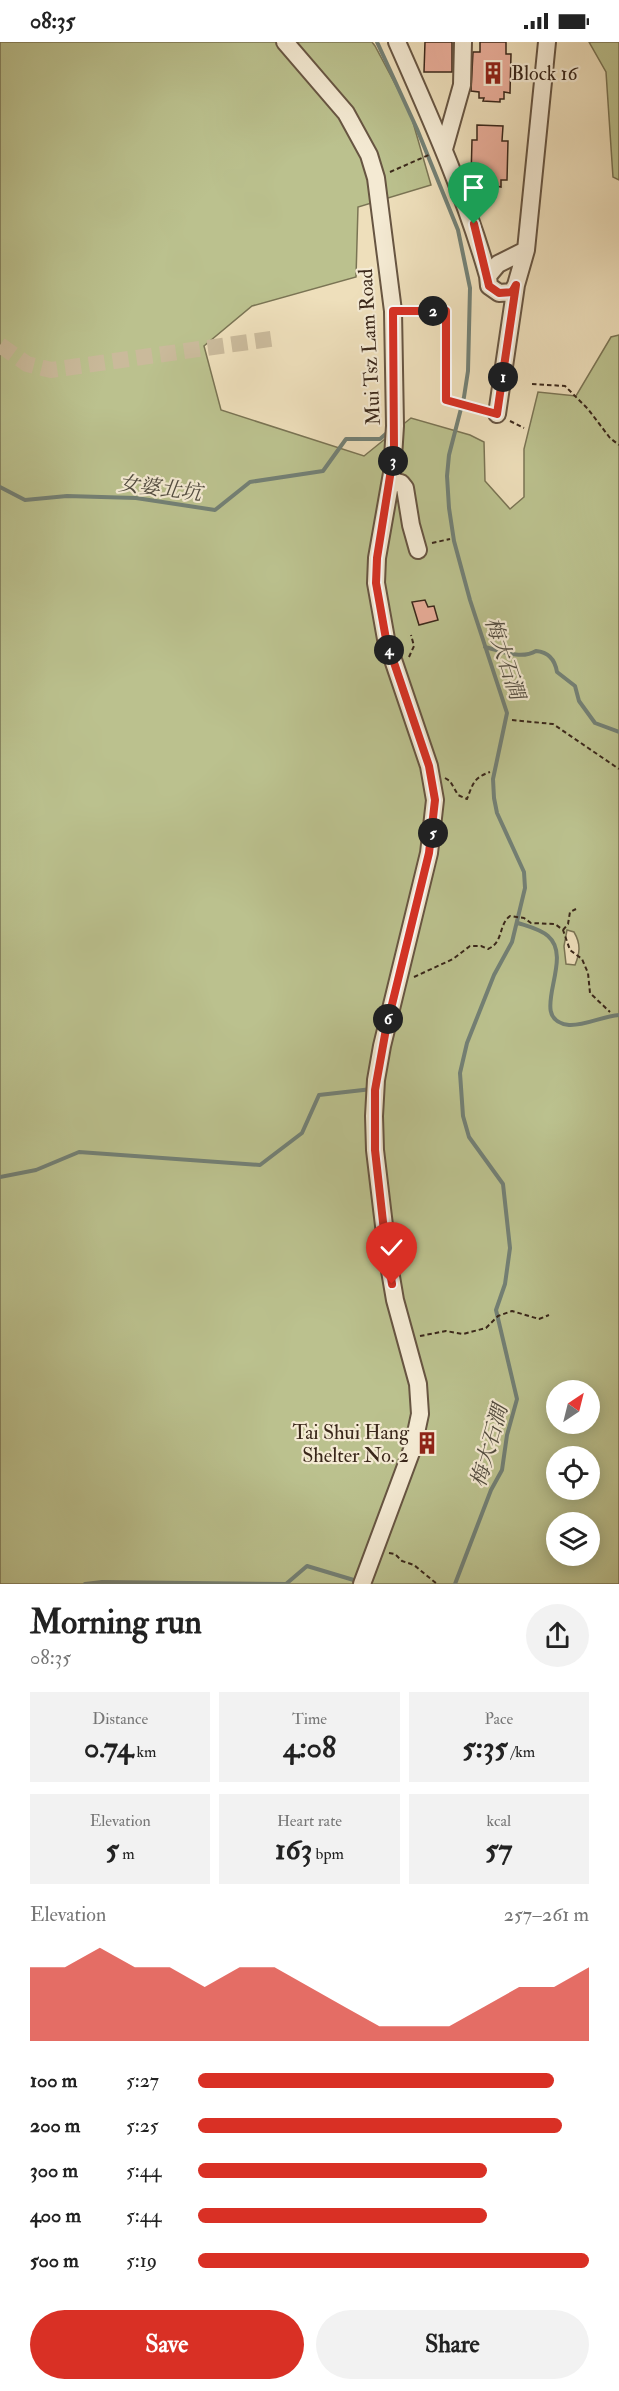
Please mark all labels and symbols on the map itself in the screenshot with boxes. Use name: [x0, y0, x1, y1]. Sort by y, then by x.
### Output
building icon: Block 16: [480, 60, 506, 86]
place label: Block 16: [511, 61, 579, 86]
pin: [448, 162, 499, 224]
street label: Mui Tsz Lam Road: [353, 268, 386, 426]
pin: 2: [418, 296, 448, 326]
pin: 1: [488, 362, 518, 392]
pin: 3: [378, 446, 408, 476]
water label: 女婆北坑: [117, 470, 206, 507]
water label: 梅大石澗: [479, 614, 532, 706]
pin: 4: [374, 635, 404, 665]
pin: 5: [418, 818, 448, 848]
pin: 6: [373, 1004, 403, 1034]
pin: [366, 1222, 417, 1284]
north arrow: [546, 1380, 600, 1434]
water label: 梅大石澗: [465, 1398, 515, 1490]
place label: Tai Shui Hang Shelter No. 2: [293, 1420, 410, 1468]
building icon: Tai Shui Hang Shelter No. 2: [414, 1430, 440, 1456]

